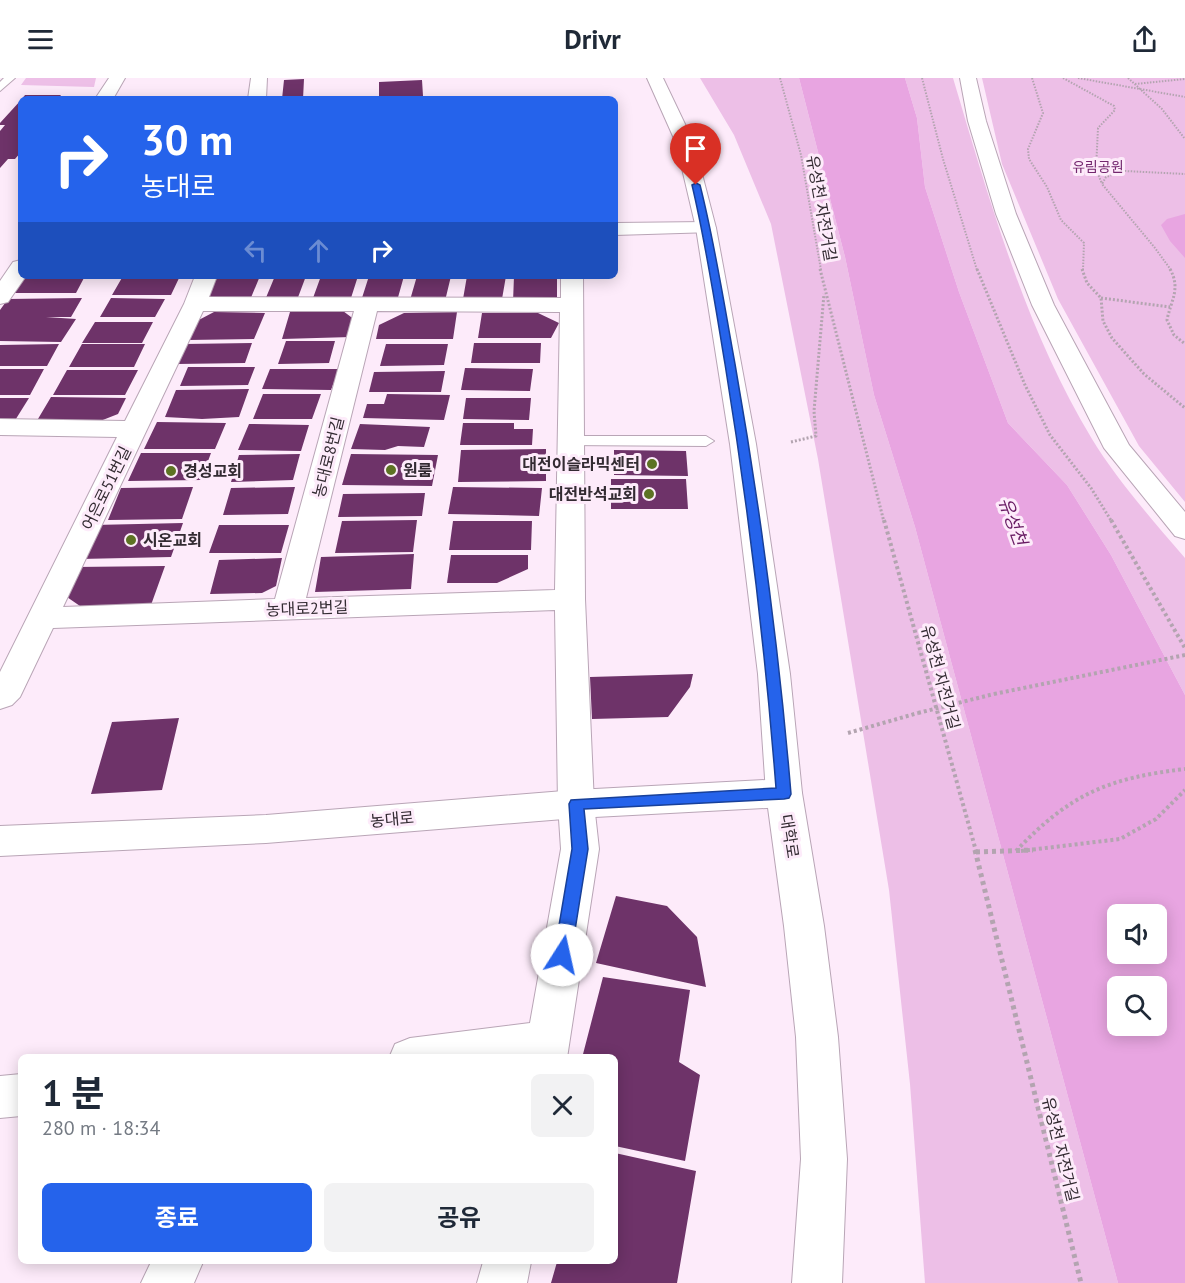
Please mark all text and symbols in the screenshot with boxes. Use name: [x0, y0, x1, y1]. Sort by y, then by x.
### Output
text: Drivr: [564, 22, 621, 56]
icon: menu: [24, 23, 57, 56]
icon: share: [1128, 23, 1161, 56]
text: 30 m: [141, 112, 233, 167]
icon: right: [42, 120, 120, 198]
pin: [670, 123, 721, 185]
icon: arrive: [679, 132, 712, 165]
street label: 유성천 자전거길: [803, 153, 841, 263]
park label: 유림공원: [1072, 158, 1124, 176]
text: 농대로: [141, 169, 216, 203]
icon: left: [239, 234, 272, 267]
icon: ahead: [302, 234, 335, 267]
icon: right: [365, 234, 398, 267]
street label: 농대로8번길: [308, 415, 348, 499]
street label: 어은로51번길: [77, 443, 135, 533]
place label: 대전이슬라믹센터: [522, 454, 640, 474]
marker: 대전이슬라믹센터: [645, 457, 659, 471]
place label: 원룸: [403, 460, 432, 480]
place label: 경성교회: [183, 461, 242, 481]
marker: 원룸: [384, 463, 398, 477]
marker: 경성교회: [164, 464, 178, 478]
place label: 대전반석교회: [549, 484, 637, 504]
marker: 대전반석교회: [642, 487, 656, 501]
water label: 유성천: [994, 494, 1033, 551]
place label: 시온교회: [143, 530, 202, 550]
marker: 시온교회: [124, 533, 138, 547]
street label: 농대로2번길: [266, 597, 348, 619]
street label: 유성천 자전거길: [917, 623, 965, 731]
street label: 농대로: [369, 807, 415, 831]
street label: 대학로: [777, 813, 803, 860]
map controls: [1107, 904, 1167, 1036]
button: sound: [1107, 904, 1167, 964]
position arrow: [530, 923, 594, 987]
button: search: [1107, 976, 1167, 1036]
text: 1 분: [42, 1069, 105, 1116]
button: close: [531, 1074, 594, 1137]
street label: 유성천 자전거길: [1038, 1095, 1084, 1203]
text: 280 m · 18:34: [42, 1115, 160, 1141]
button: 종료: [42, 1183, 312, 1252]
button: 공유: [324, 1183, 594, 1252]

